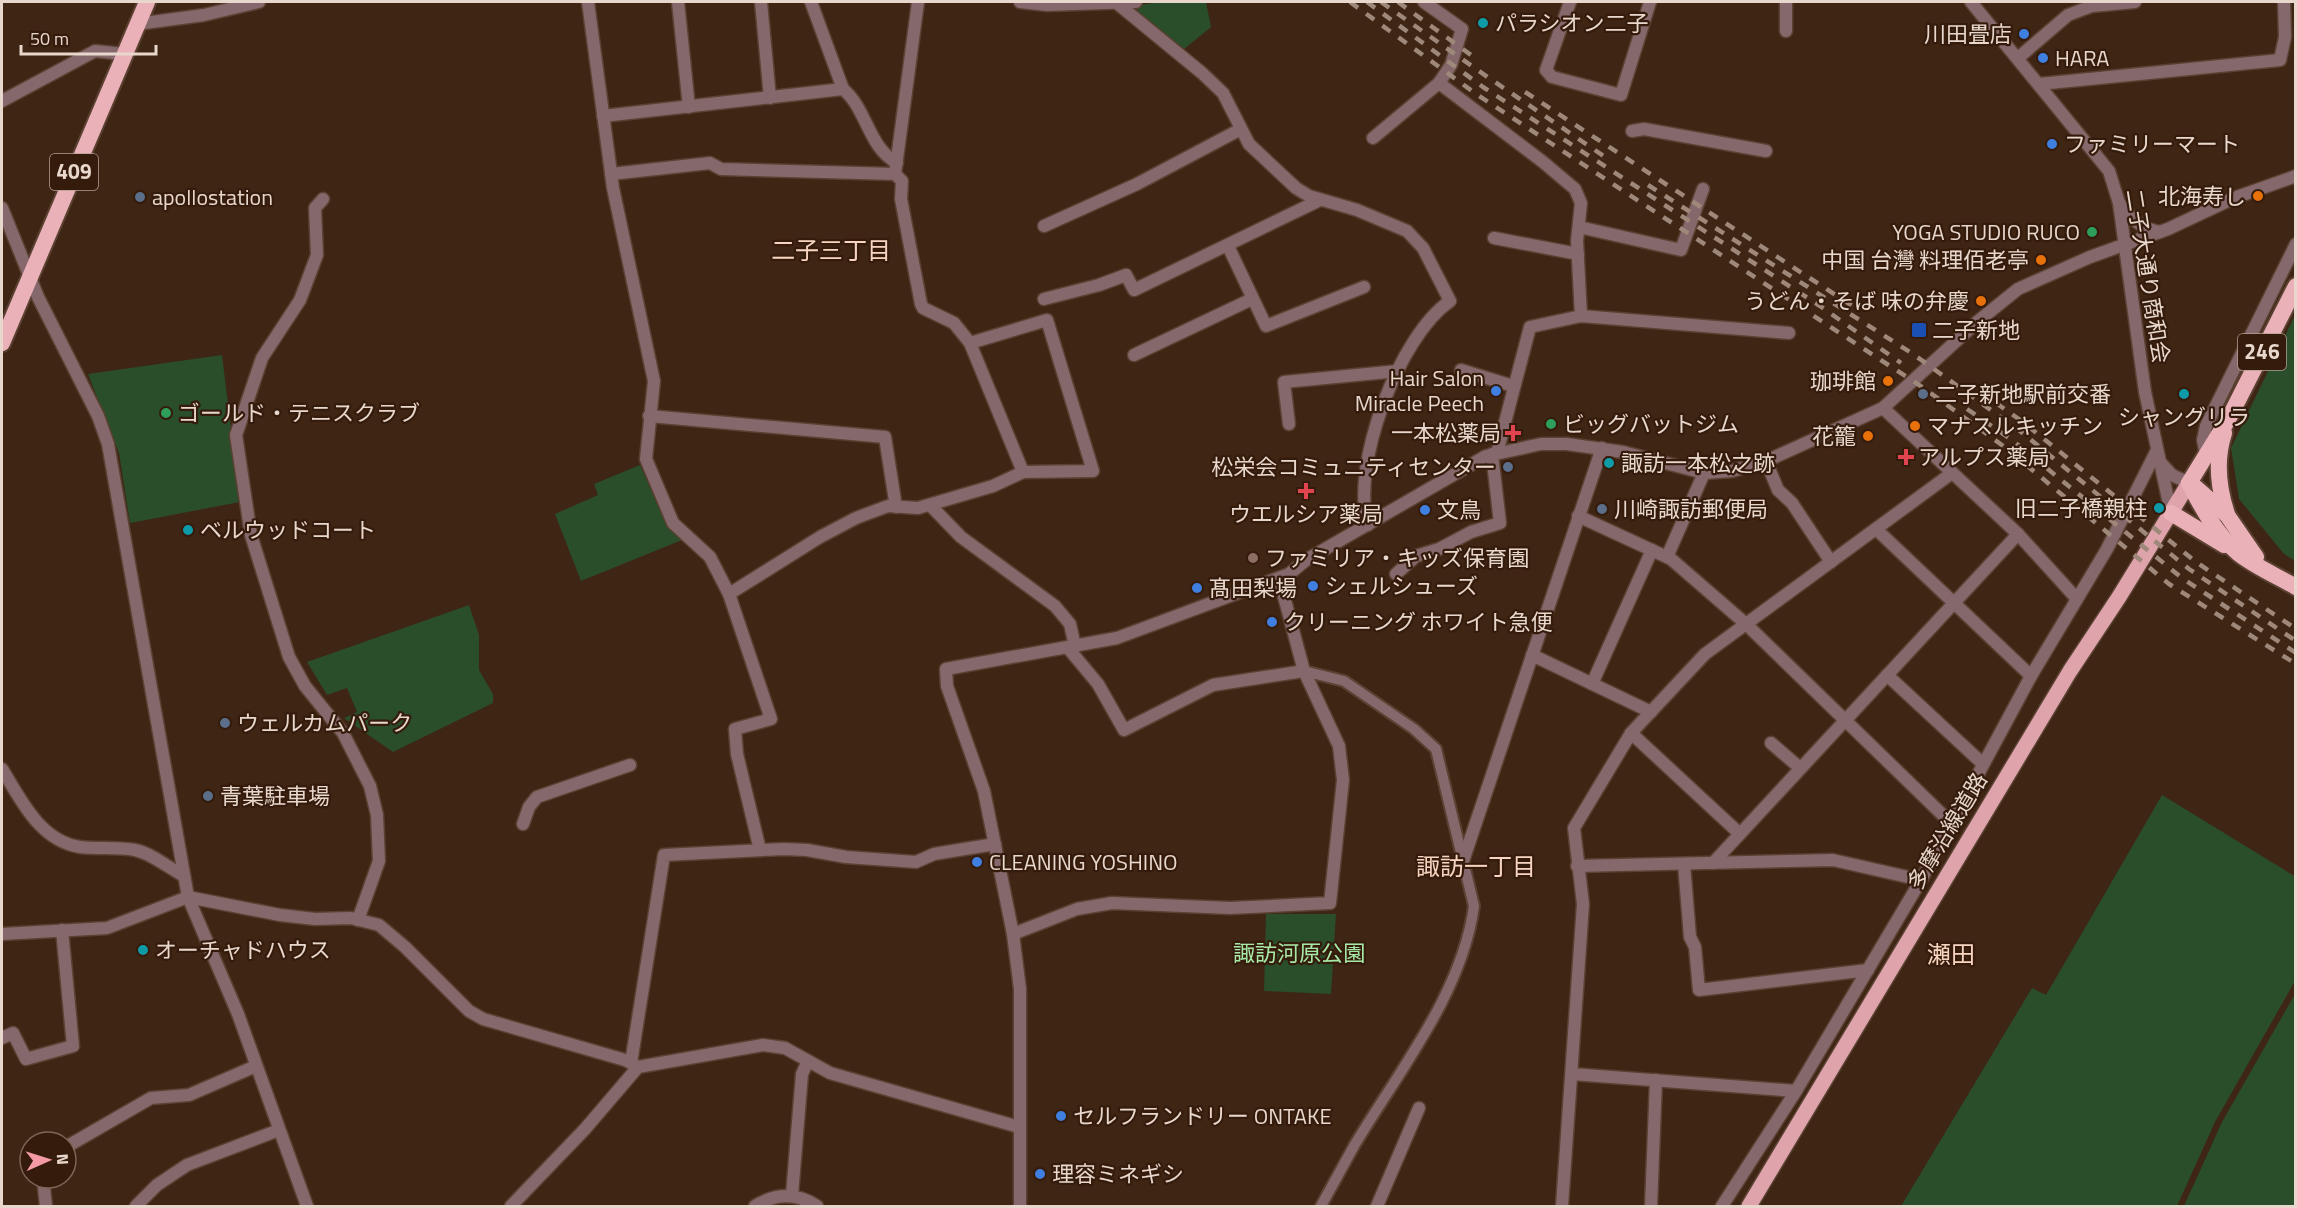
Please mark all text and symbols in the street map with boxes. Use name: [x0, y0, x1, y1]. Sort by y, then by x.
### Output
place label: パラシオン二子: [1495, 6, 1649, 40]
marker: パラシオン二子: [1476, 16, 1490, 30]
place label: 川田畳店: [1924, 17, 2012, 51]
scale bar: [21, 18, 156, 56]
text: 50 m: [30, 25, 69, 52]
marker: 川田畳店: [2017, 27, 2031, 41]
place label: HARA: [2055, 41, 2109, 75]
marker: HARA: [2036, 51, 2050, 65]
place label: ファミリーマート: [2064, 127, 2240, 161]
marker: ファミリーマート: [2045, 137, 2059, 151]
road number: 409: [50, 154, 98, 190]
place label: 北海寿し: [2158, 179, 2246, 213]
place label: apollostation: [152, 180, 273, 214]
street label: 二子大通り商和会: [2117, 186, 2179, 366]
marker: 北海寿し: [2251, 189, 2265, 203]
marker: apollostation: [133, 190, 147, 204]
place label: YOGA STUDIO RUCO: [1892, 215, 2080, 249]
marker: YOGA STUDIO RUCO: [2085, 225, 2099, 239]
district label: 二子三丁目: [771, 232, 891, 268]
place label: 中国 台灣 料理佰老亭: [1821, 243, 2029, 277]
marker: 中国 台灣 料理佰老亭: [2034, 253, 2048, 267]
place label: うどん・そば 味の弁慶: [1744, 284, 1969, 318]
marker: うどん・そば 味の弁慶: [1974, 294, 1988, 308]
place label: 二子新地: [1932, 313, 2020, 347]
marker: 二子新地: [1910, 321, 1928, 339]
road number: 246: [2238, 334, 2286, 370]
place label: Hair Salon Miracle Peech: [1355, 361, 1484, 420]
place label: 珈琲館: [1810, 364, 1876, 398]
marker: 珈琲館: [1881, 374, 1895, 388]
place label: 二子新地駅前交番: [1935, 377, 2111, 411]
marker: Hair Salon Miracle Peech: [1489, 384, 1503, 398]
marker: 二子新地駅前交番: [1916, 387, 1930, 401]
marker: シャングリラ: [2177, 387, 2191, 401]
place label: ゴールド・テニスクラブ: [178, 396, 420, 430]
place label: シャングリラ: [2118, 400, 2250, 434]
marker: ゴールド・テニスクラブ: [159, 406, 173, 420]
place label: ビッグバットジム: [1563, 407, 1739, 441]
place label: マナスルキッチン: [1927, 409, 2103, 443]
place label: 一本松薬局: [1391, 416, 1501, 450]
marker: ビッグバットジム: [1544, 417, 1558, 431]
place label: 花籠: [1812, 419, 1856, 453]
marker: マナスルキッチン: [1908, 419, 1922, 433]
marker: 一本松薬局: [1506, 426, 1520, 440]
marker: 花籠: [1861, 429, 1875, 443]
place label: アルプス薬局: [1918, 440, 2050, 474]
place label: 諏訪一本松之跡: [1621, 446, 1775, 480]
place label: 松栄会コミュニティセンター: [1211, 450, 1496, 484]
marker: アルプス薬局: [1899, 450, 1913, 464]
marker: 諏訪一本松之跡: [1602, 456, 1616, 470]
marker: 松栄会コミュニティセンター: [1501, 460, 1515, 474]
marker: ウエルシア薬局: [1299, 484, 1313, 498]
place label: 旧二子橋親柱: [2015, 491, 2147, 525]
place label: 川崎諏訪郵便局: [1614, 492, 1768, 526]
place label: 文鳥: [1437, 493, 1481, 527]
place label: ウエルシア薬局: [1229, 497, 1383, 531]
marker: 旧二子橋親柱: [2152, 501, 2166, 515]
marker: 川崎諏訪郵便局: [1595, 502, 1609, 516]
marker: 文鳥: [1418, 503, 1432, 517]
place label: ベルウッドコート: [200, 513, 376, 547]
marker: ベルウッドコート: [181, 523, 195, 537]
place label: ファミリア・キッズ保育園: [1265, 541, 1529, 575]
marker: ファミリア・キッズ保育園: [1246, 551, 1260, 565]
place label: シェルシューズ: [1325, 569, 1478, 603]
place label: 髙田梨場: [1209, 571, 1297, 605]
marker: シェルシューズ: [1306, 579, 1320, 593]
marker: 髙田梨場: [1190, 581, 1204, 595]
place label: クリーニング ホワイト急便: [1284, 605, 1553, 639]
marker: クリーニング ホワイト急便: [1265, 615, 1279, 629]
place label: ウェルカムパーク: [237, 706, 412, 740]
marker: ウェルカムパーク: [218, 716, 232, 730]
street label: 多摩沿線道路: [1898, 766, 1996, 896]
place label: 青葉駐車場: [220, 779, 330, 813]
marker: 青葉駐車場: [201, 789, 215, 803]
place label: CLEANING YOSHINO: [989, 845, 1178, 879]
district label: 諏訪一丁目: [1416, 848, 1536, 884]
marker: CLEANING YOSHINO: [970, 855, 984, 869]
place label: オーチャドハウス: [155, 933, 331, 967]
park label: 諏訪河原公園: [1233, 936, 1365, 970]
district label: 瀬田: [1927, 936, 1975, 972]
marker: オーチャドハウス: [136, 943, 150, 957]
place label: セルフランドリー ONTAKE: [1073, 1099, 1332, 1133]
marker: セルフランドリー ONTAKE: [1054, 1109, 1068, 1123]
north arrow: [18, 1130, 78, 1190]
text: N: [51, 1153, 75, 1165]
place label: 理容ミネギシ: [1052, 1157, 1184, 1191]
marker: 理容ミネギシ: [1033, 1167, 1047, 1181]

